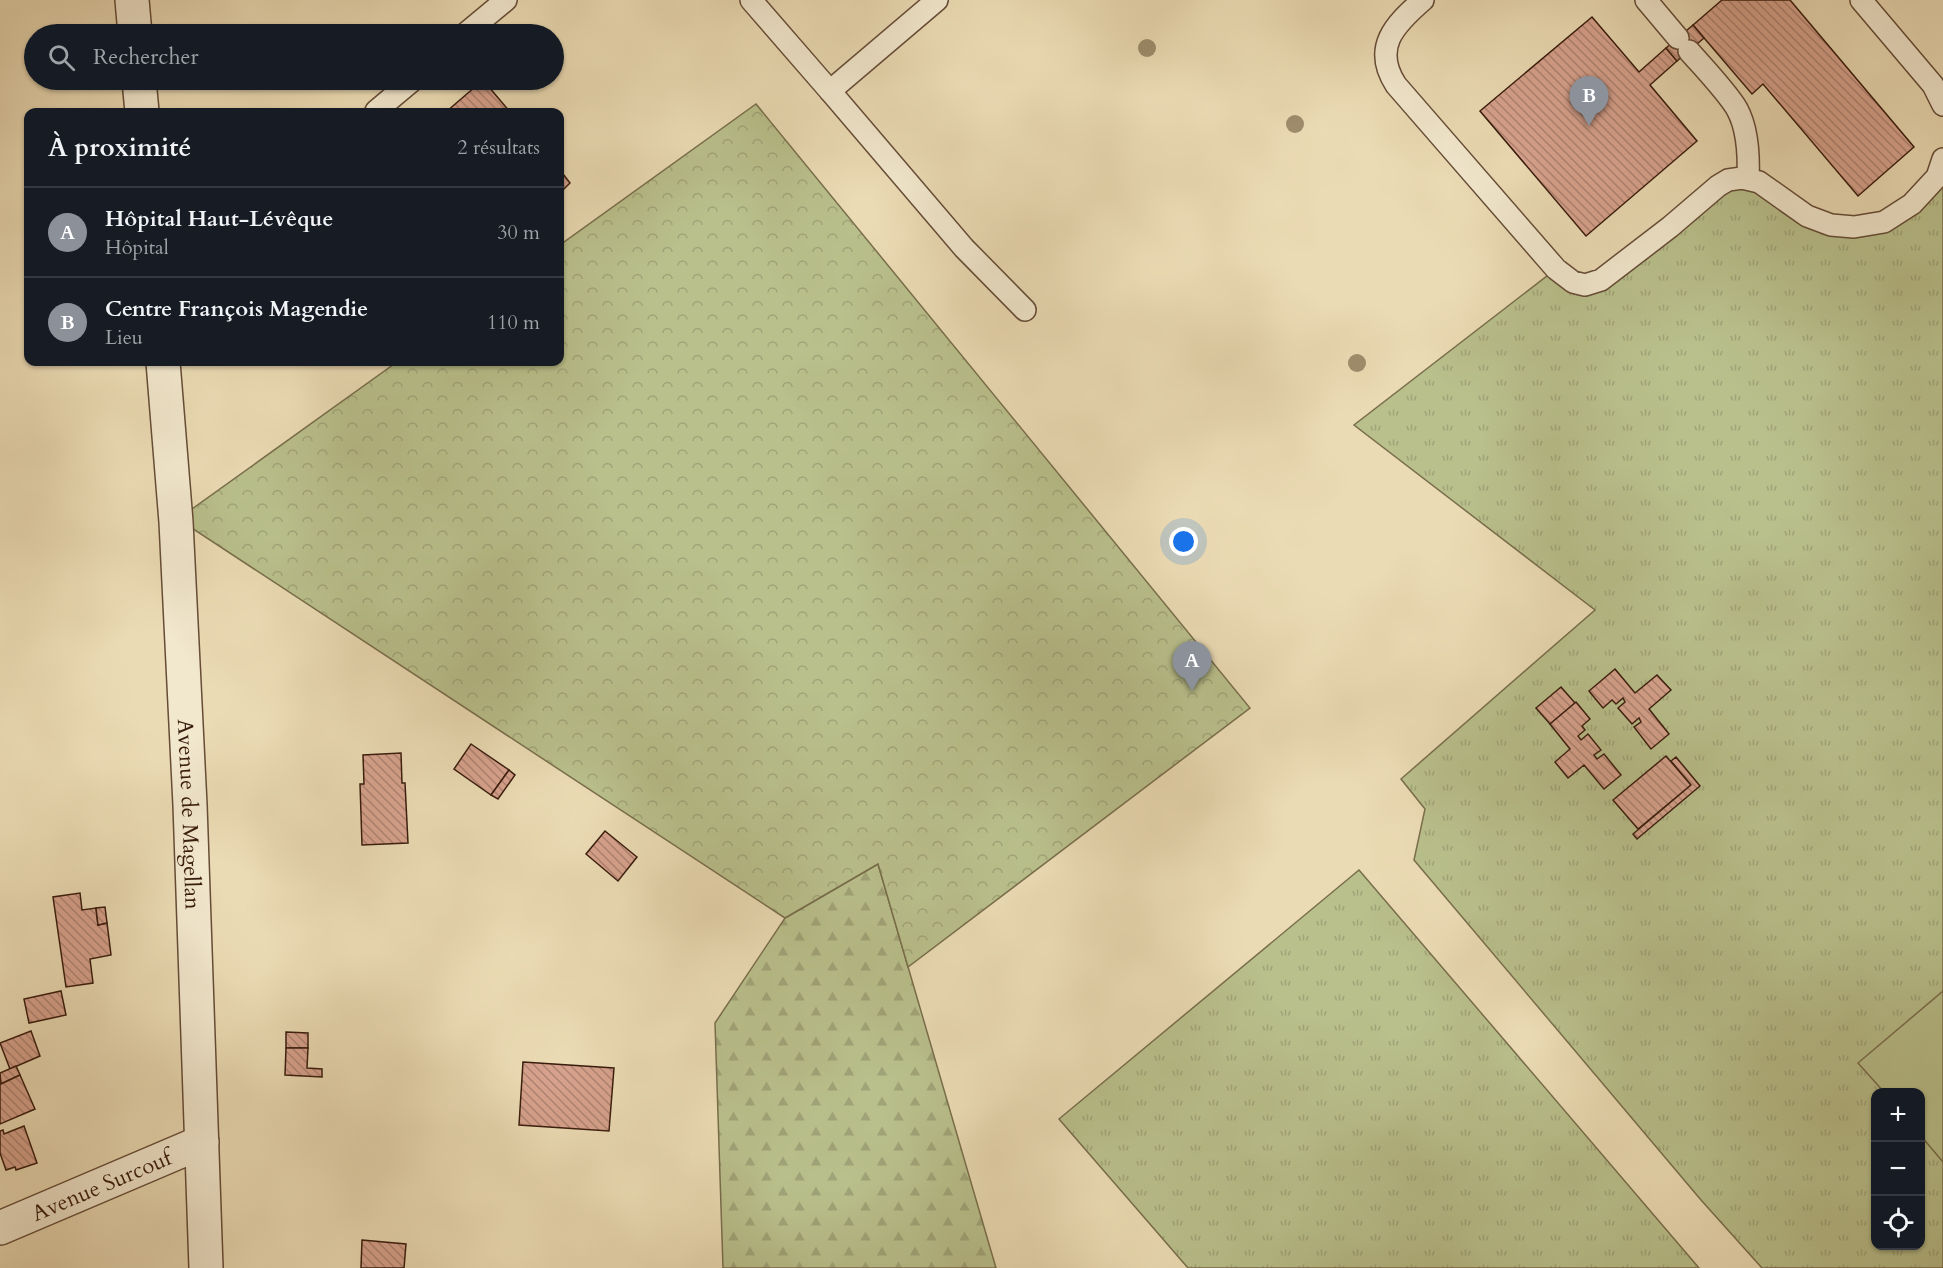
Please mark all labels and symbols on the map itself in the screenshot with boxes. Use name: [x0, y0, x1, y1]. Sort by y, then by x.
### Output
pin: B: [1570, 76, 1608, 126]
your location: [1169, 527, 1198, 556]
pin: A: [1172, 642, 1212, 691]
street label: Avenue de Magellan: [170, 718, 208, 910]
street label: Avenue Surcouf: [27, 1142, 179, 1229]

